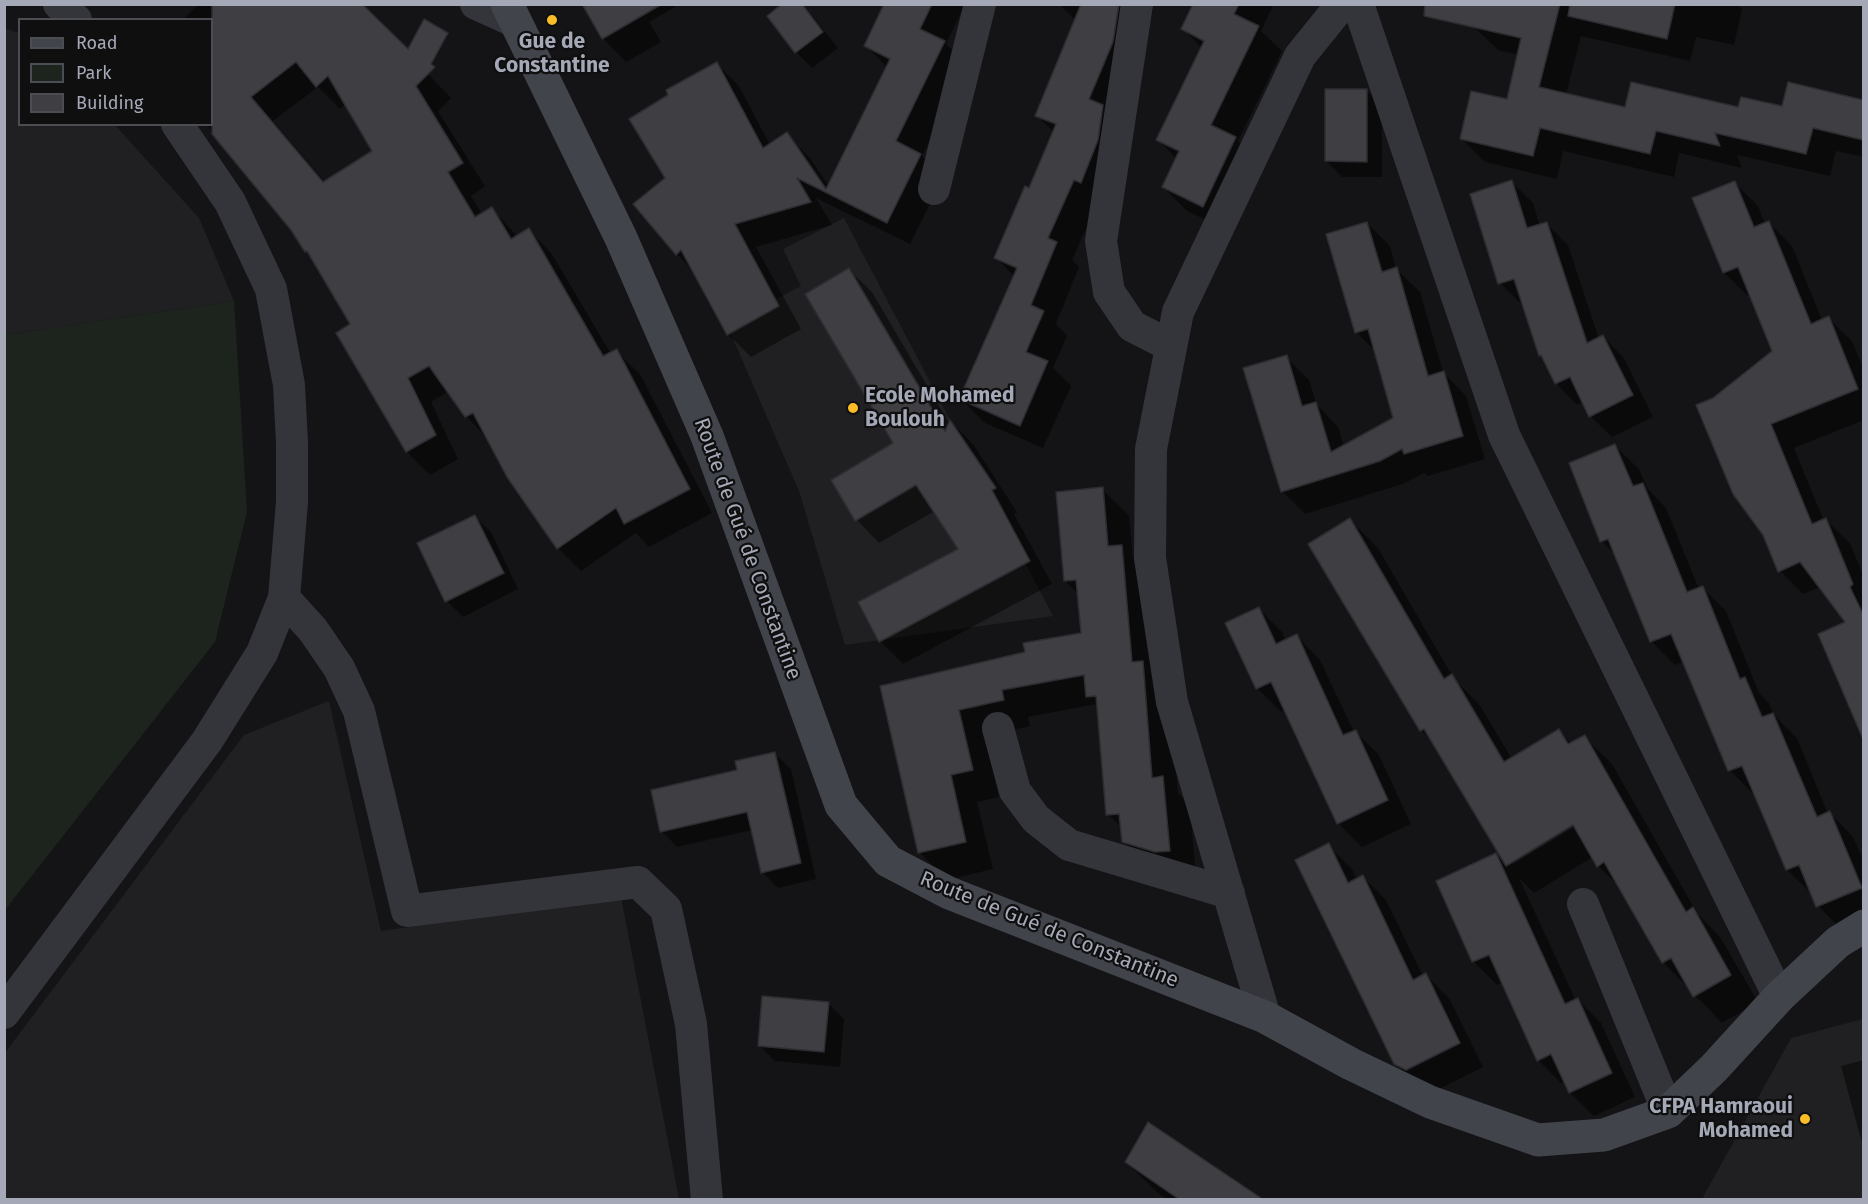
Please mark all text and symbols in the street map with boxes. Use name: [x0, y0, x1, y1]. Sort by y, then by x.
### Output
marker: Gue de Constantine: [545, 13, 559, 27]
legend: [18, 18, 213, 126]
place label: Gue de Constantine: [494, 29, 610, 79]
text: Road: [76, 32, 118, 54]
text: Park: [76, 62, 111, 84]
text: Building: [76, 92, 143, 114]
place label: Ecole Mohamed Boulouh: [865, 383, 1015, 433]
marker: Ecole Mohamed Boulouh: [846, 401, 860, 415]
street label: Route de Gué de Constantine: [688, 415, 806, 683]
street label: Route de Gué de Constantine: [916, 866, 1182, 994]
place label: CFPA Hamraoui Mohamed: [1649, 1094, 1793, 1144]
marker: CFPA Hamraoui Mohamed: [1798, 1112, 1812, 1126]

